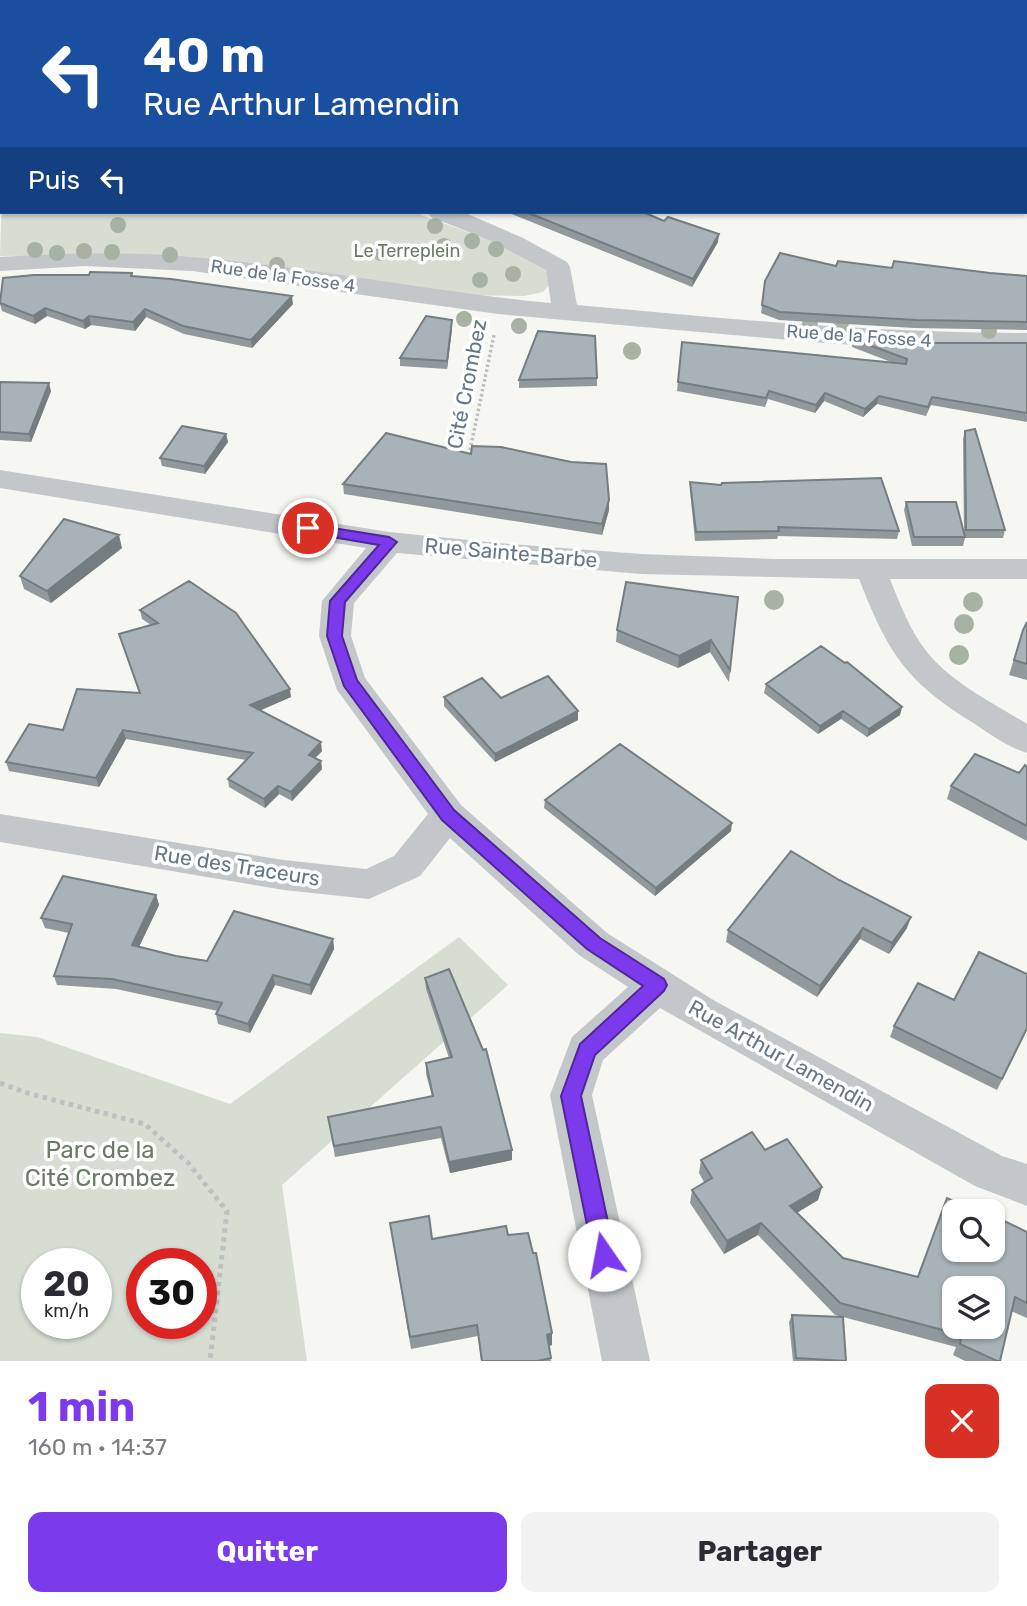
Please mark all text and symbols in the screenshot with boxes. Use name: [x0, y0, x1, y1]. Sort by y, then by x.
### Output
text: 40 m: [143, 26, 265, 84]
icon: left: [28, 28, 119, 119]
text: Rue Arthur Lamendin: [143, 85, 460, 123]
icon: left: [94, 161, 132, 199]
text: Puis: [28, 165, 80, 196]
park label: Le Terreplein: [354, 240, 460, 262]
street label: Rue de la Fosse 4: [209, 255, 357, 297]
street label: Cité Crombez: [442, 317, 491, 451]
street label: Rue de la Fosse 4: [786, 320, 932, 352]
pin: [278, 498, 338, 558]
icon: arrive: [289, 509, 327, 547]
street label: Rue Sainte-Barbe: [424, 532, 599, 573]
street label: Rue des Traceurs: [152, 840, 322, 891]
street label: Rue Arthur Lamendin: [684, 994, 878, 1117]
park label: Parc de la Cité Crombez: [25, 1136, 175, 1192]
map controls: [942, 1199, 1005, 1339]
button: search: [942, 1199, 1005, 1262]
position arrow: [567, 1218, 641, 1292]
speed limit sign: 30: [126, 1248, 217, 1339]
text: 20: [43, 1263, 90, 1305]
button: layers: [942, 1276, 1005, 1339]
text: km/h: [44, 1300, 89, 1322]
text: 1 min: [28, 1382, 135, 1432]
button: close: [925, 1384, 999, 1458]
text: 160 m · 14:37: [28, 1433, 167, 1461]
button: Quitter: [28, 1512, 507, 1592]
button: Partager: [521, 1512, 999, 1592]

